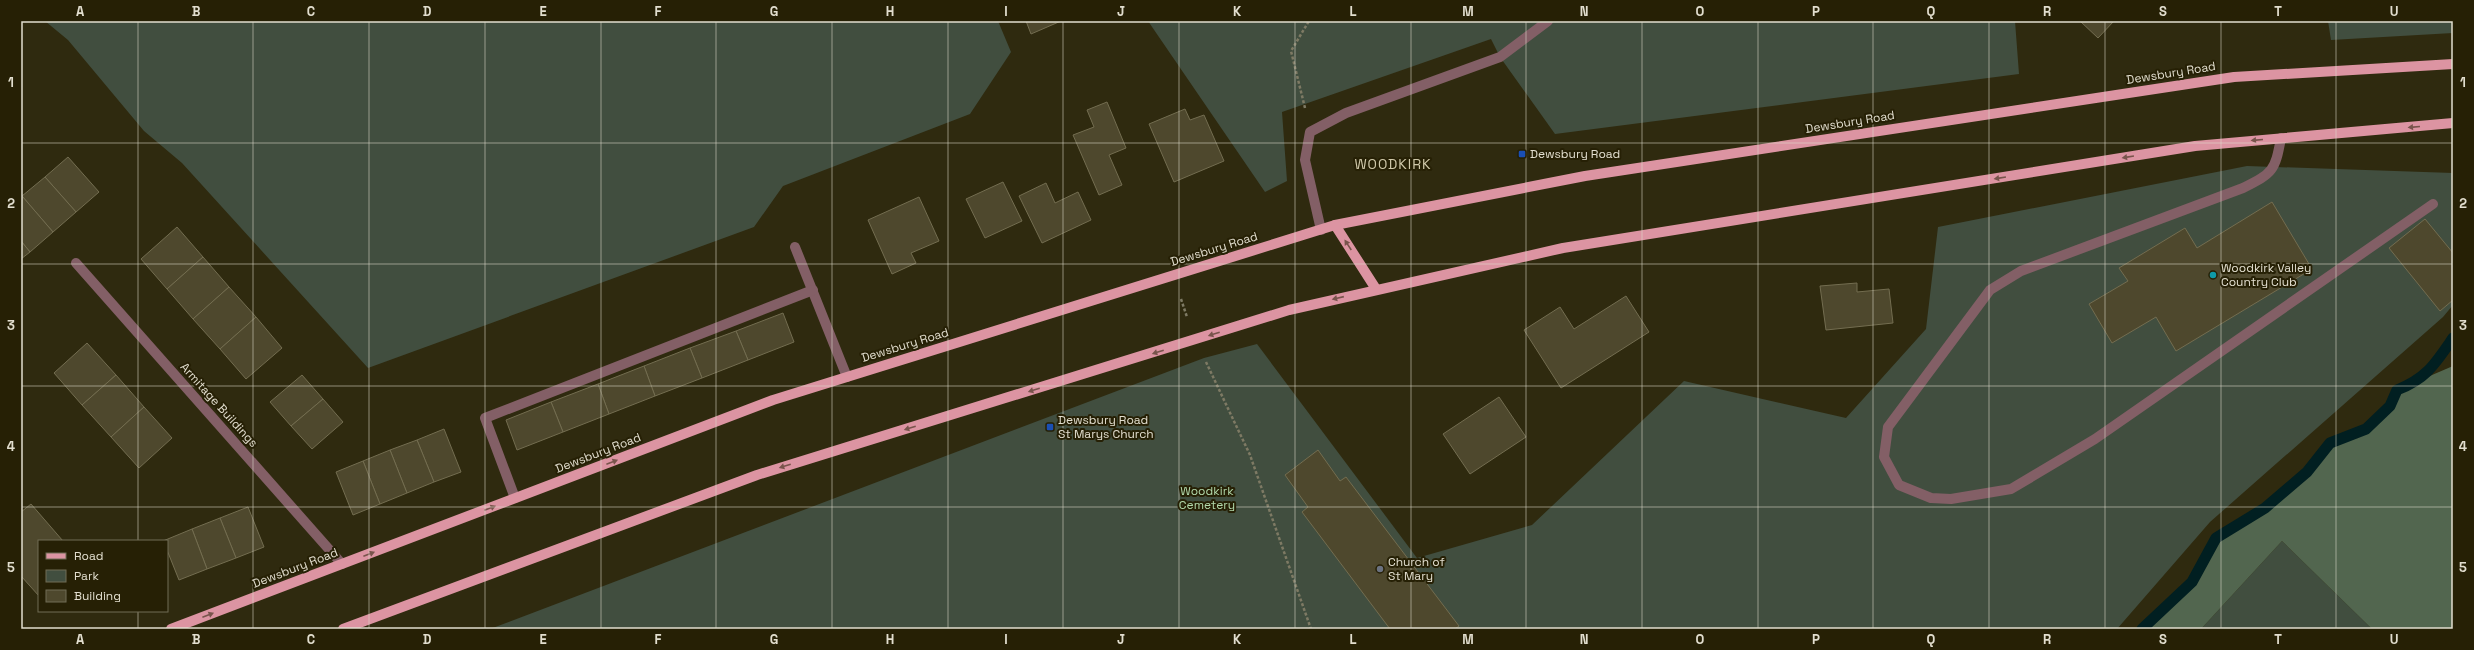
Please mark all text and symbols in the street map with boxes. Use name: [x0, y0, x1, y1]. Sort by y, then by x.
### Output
text: A: [76, 3, 85, 20]
text: B: [192, 3, 201, 20]
text: C: [307, 3, 315, 20]
text: D: [423, 3, 432, 20]
text: E: [539, 3, 547, 20]
text: F: [655, 3, 662, 20]
text: G: [770, 3, 778, 20]
text: H: [886, 3, 894, 20]
text: I: [1004, 3, 1008, 20]
text: J: [1117, 3, 1125, 20]
text: K: [1233, 3, 1242, 20]
text: L: [1349, 3, 1357, 20]
text: M: [1462, 3, 1474, 20]
text: N: [1580, 3, 1588, 20]
text: O: [1696, 3, 1705, 20]
text: P: [1812, 3, 1820, 20]
text: Q: [1927, 3, 1936, 20]
text: R: [2043, 3, 2051, 20]
text: S: [2159, 3, 2167, 20]
text: T: [2274, 3, 2282, 20]
text: U: [2390, 3, 2398, 20]
street label: Dewsbury Road: [2125, 58, 2217, 88]
text: 1: [8, 74, 14, 91]
text: 1: [2460, 74, 2466, 91]
street label: Dewsbury Road: [1804, 107, 1896, 137]
one-way arrow: [2408, 123, 2420, 130]
one-way arrow: [2251, 137, 2263, 144]
place label: Dewsbury Road: [1530, 146, 1620, 162]
marker: Dewsbury Road: [1517, 149, 1527, 159]
one-way arrow: [2122, 154, 2134, 160]
district label: WOODKIRK: [1354, 155, 1432, 173]
one-way arrow: [1993, 175, 2006, 181]
text: 2: [7, 195, 15, 212]
text: 2: [2459, 195, 2467, 212]
street label: Dewsbury Road: [1168, 228, 1260, 270]
one-way arrow: [1344, 240, 1352, 251]
place label: Woodkirk Valley Country Club: [2221, 260, 2311, 290]
marker: Woodkirk Valley Country Club: [2208, 270, 2218, 280]
one-way arrow: [1332, 296, 1345, 302]
text: 3: [7, 317, 15, 334]
text: 3: [2459, 317, 2467, 334]
street label: Dewsbury Road: [859, 324, 951, 366]
one-way arrow: [1207, 332, 1219, 338]
one-way arrow: [1152, 349, 1164, 355]
street label: Armitage Buildings: [177, 359, 261, 451]
one-way arrow: [1028, 387, 1040, 393]
place label: Dewsbury Road St Marys Church: [1058, 412, 1154, 442]
marker: Dewsbury Road St Marys Church: [1045, 422, 1055, 432]
one-way arrow: [903, 425, 915, 431]
street label: Dewsbury Road: [553, 429, 643, 477]
text: 4: [7, 438, 15, 455]
text: 4: [2459, 438, 2467, 455]
one-way arrow: [606, 458, 618, 464]
one-way arrow: [779, 463, 791, 469]
park label: Woodkirk Cemetery: [1179, 483, 1235, 513]
one-way arrow: [485, 504, 497, 510]
legend: [38, 540, 168, 612]
street label: Dewsbury Road: [250, 544, 340, 592]
text: Road: [74, 548, 103, 564]
one-way arrow: [363, 550, 375, 556]
place label: Church of St Mary: [1388, 554, 1445, 584]
text: 5: [7, 559, 15, 576]
text: 5: [2459, 559, 2467, 576]
marker: Church of St Mary: [1375, 564, 1385, 574]
text: Park: [74, 568, 99, 584]
text: Building: [74, 588, 121, 604]
one-way arrow: [202, 612, 214, 618]
text: A: [76, 631, 85, 648]
text: B: [192, 631, 201, 648]
text: C: [307, 631, 315, 648]
text: D: [423, 631, 432, 648]
text: E: [539, 631, 547, 648]
text: F: [655, 631, 662, 648]
text: G: [770, 631, 778, 648]
text: H: [886, 631, 894, 648]
text: I: [1004, 631, 1008, 648]
text: J: [1117, 631, 1125, 648]
text: K: [1233, 631, 1242, 648]
text: L: [1349, 631, 1357, 648]
text: M: [1462, 631, 1474, 648]
text: N: [1580, 631, 1588, 648]
text: O: [1696, 631, 1705, 648]
text: P: [1812, 631, 1820, 648]
text: Q: [1927, 631, 1936, 648]
text: R: [2043, 631, 2051, 648]
text: S: [2159, 631, 2167, 648]
text: T: [2274, 631, 2282, 648]
text: U: [2390, 631, 2398, 648]

